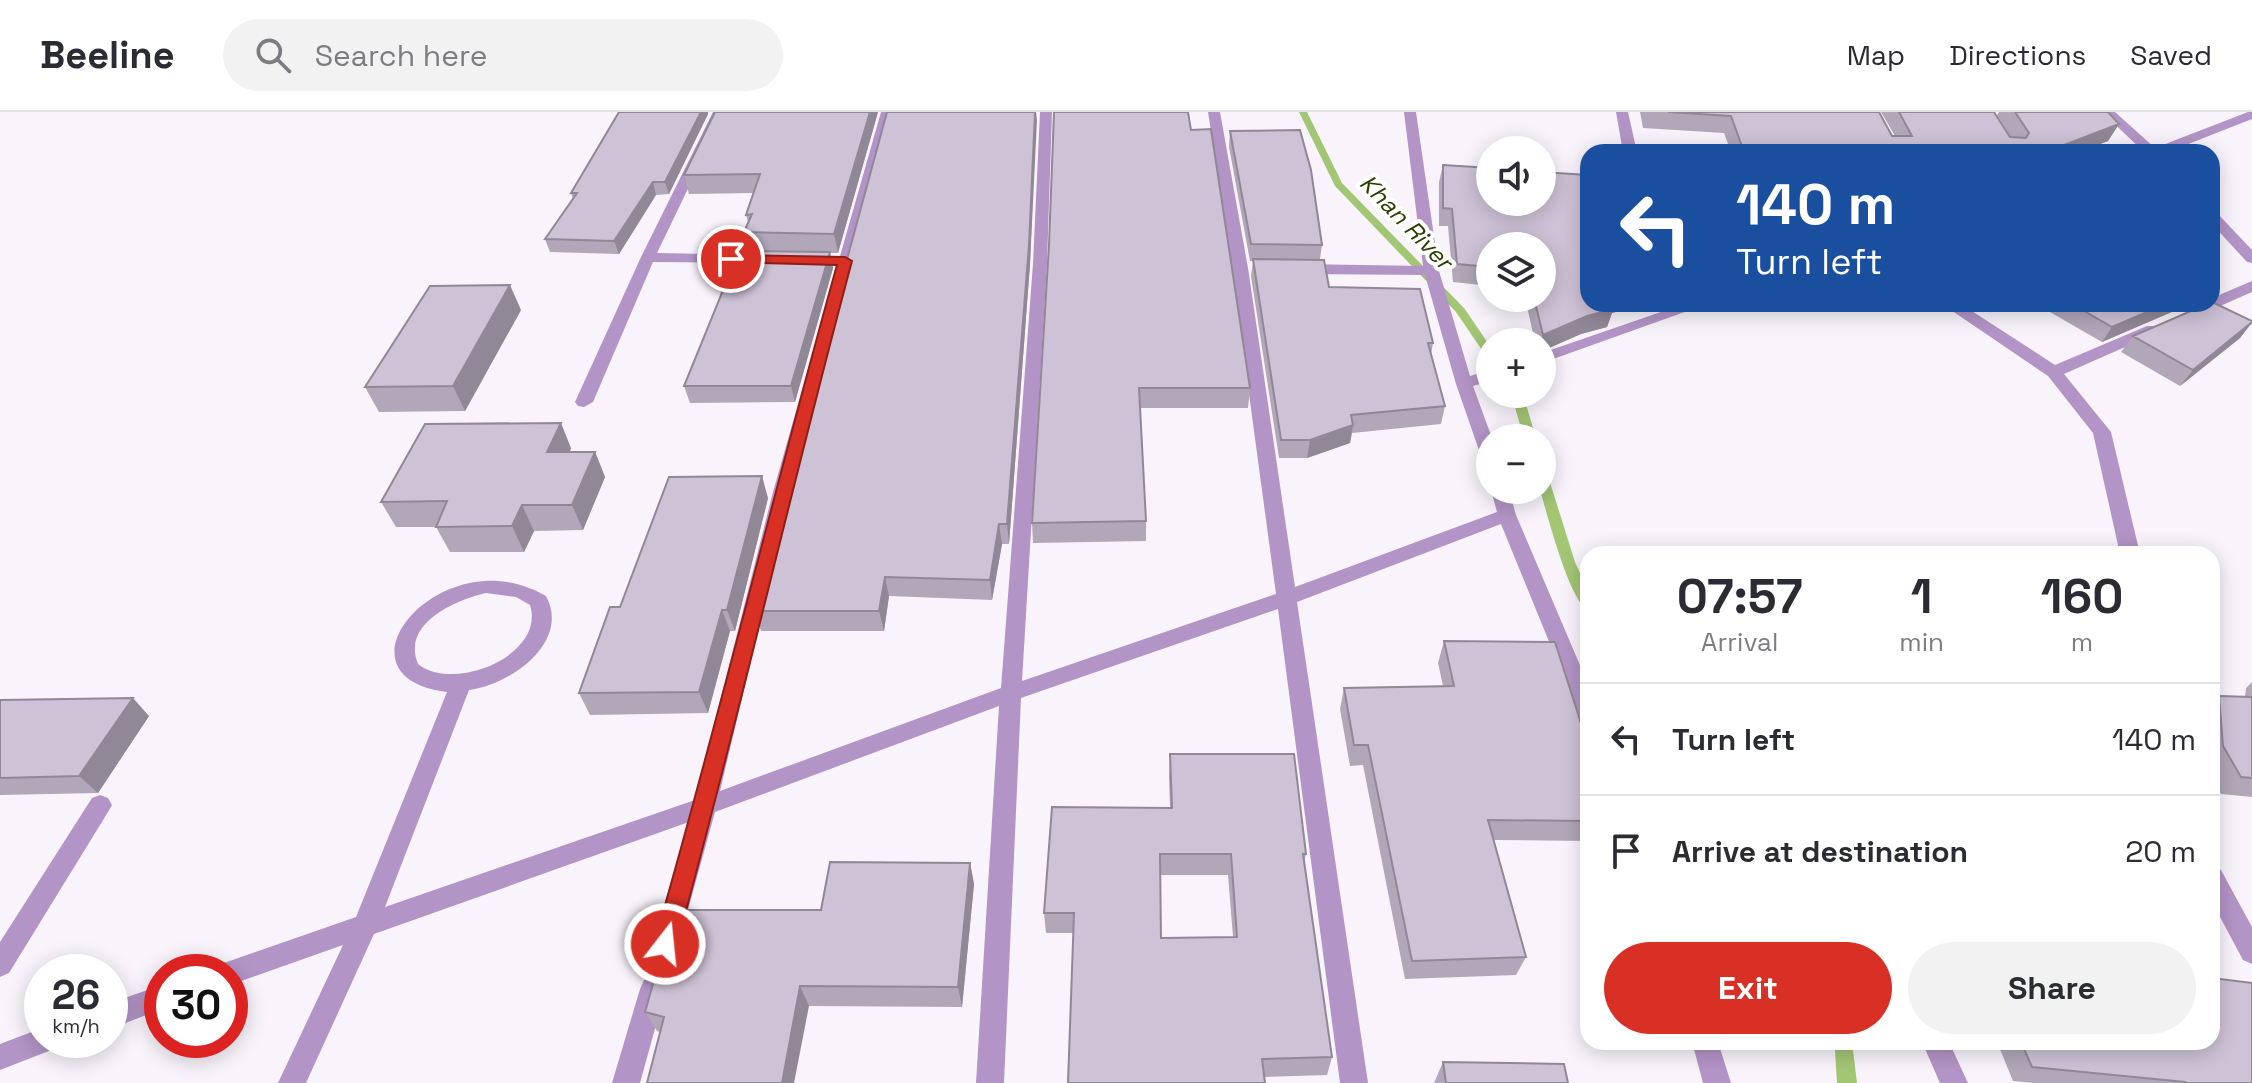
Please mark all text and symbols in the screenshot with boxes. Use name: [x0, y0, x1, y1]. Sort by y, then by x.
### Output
search box: [223, 19, 783, 91]
text: Beeline: [40, 31, 175, 79]
icon: search: [251, 33, 295, 77]
text: Search here: [315, 36, 488, 75]
text: Map: [1847, 37, 1905, 73]
text: Directions: [1949, 37, 2086, 73]
text: Saved: [2130, 37, 2212, 73]
map controls: [1476, 136, 1556, 504]
button: sound: [1476, 136, 1556, 216]
water label: Khan River: [1353, 167, 1462, 278]
text: 140 m: [1736, 169, 1895, 240]
icon: left: [1604, 176, 1708, 280]
pin: [697, 225, 765, 293]
button: layers: [1476, 232, 1556, 312]
icon: arrive: [709, 237, 753, 281]
text: Turn left: [1736, 239, 1883, 285]
button: +: [1476, 328, 1556, 408]
button: −: [1476, 424, 1556, 504]
text: 07:57: [1677, 566, 1803, 627]
text: 1: [1911, 566, 1933, 627]
text: 160: [2041, 566, 2123, 627]
text: Arrival: [1701, 625, 1778, 659]
text: min: [1899, 625, 1944, 659]
text: m: [2071, 625, 2093, 659]
icon: left: [1604, 717, 1648, 761]
text: Turn left: [1672, 720, 1795, 759]
text: 140 m: [2112, 720, 2196, 759]
icon: arrive: [1604, 829, 1648, 873]
text: Arrive at destination: [1672, 832, 1968, 871]
text: 20 m: [2125, 832, 2196, 871]
position arrow: [623, 902, 707, 986]
button: Exit: [1604, 942, 1892, 1034]
button: Share: [1908, 942, 2196, 1034]
speed limit sign: 30: [144, 954, 248, 1058]
text: 26: [52, 970, 100, 1021]
text: km/h: [52, 1013, 100, 1039]

